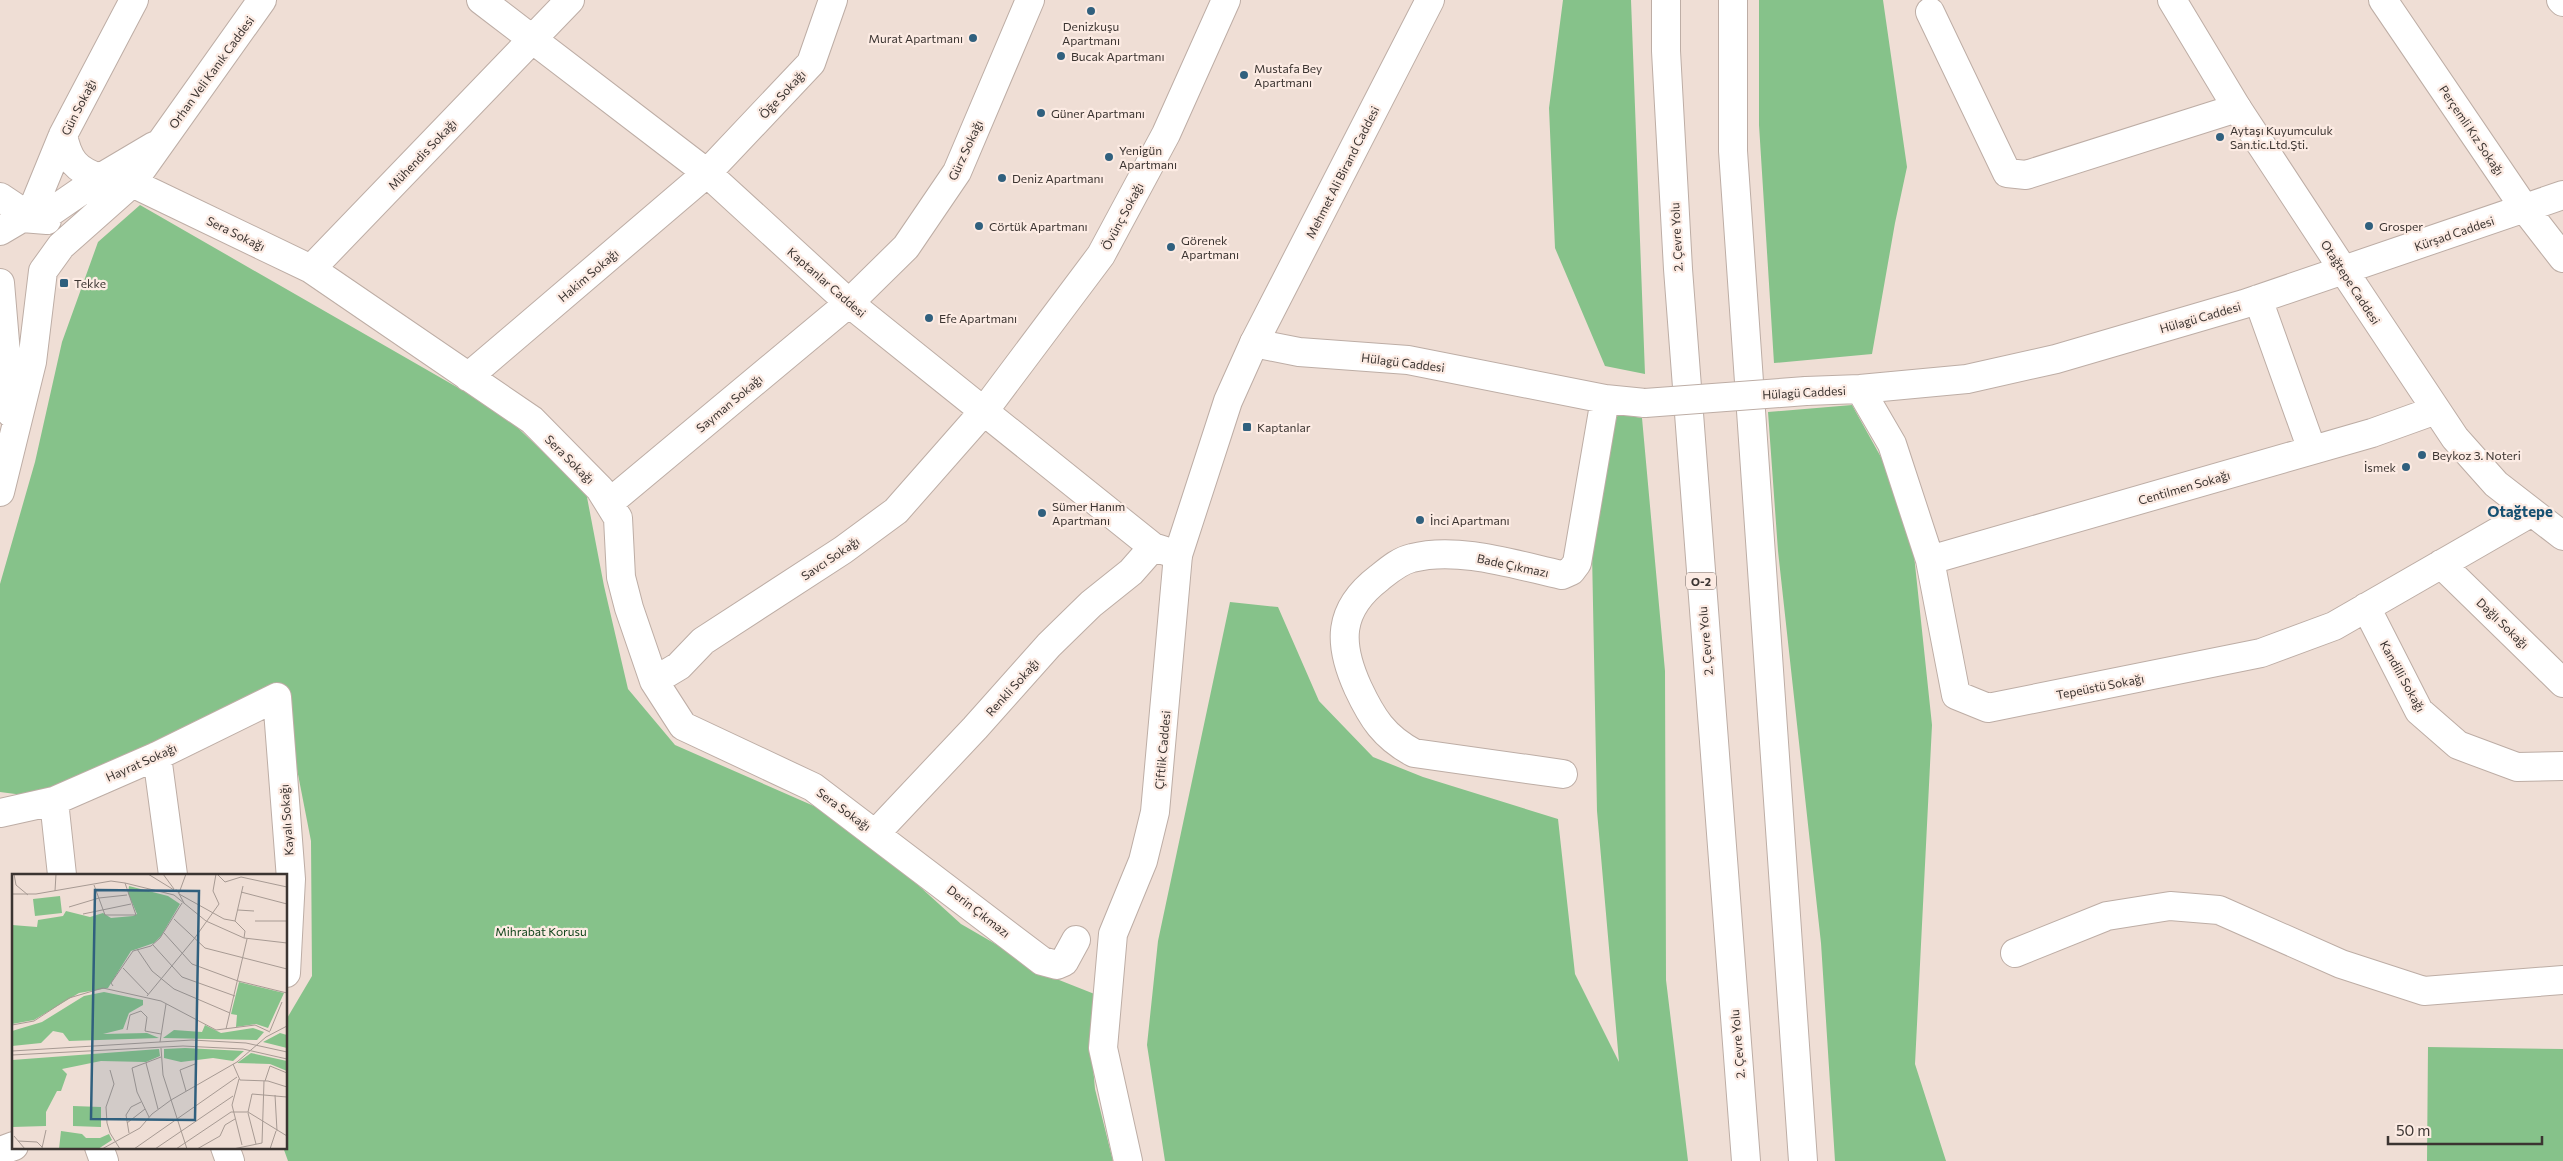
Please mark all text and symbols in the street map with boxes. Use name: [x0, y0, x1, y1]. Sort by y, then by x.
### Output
marker: Denizkuşu Apartmanı: [1085, 5, 1097, 17]
street label: Orhan Veli Kanık Caddesi: [166, 13, 256, 131]
place label: Denizkuşu Apartmanı: [1062, 19, 1120, 47]
place label: Murat Apartmanı: [869, 31, 963, 45]
marker: Murat Apartmanı: [967, 32, 979, 44]
place label: Bucak Apartmanı: [1071, 49, 1165, 63]
marker: Bucak Apartmanı: [1055, 50, 1067, 62]
place label: Mustafa Bey Apartmanı: [1254, 61, 1322, 89]
street label: Öḡe Sokağı: [756, 67, 808, 121]
marker: Mustafa Bey Apartmanı: [1238, 69, 1250, 81]
street label: Gün Sokağı: [58, 77, 98, 137]
street label: Perçemli Kız Sokağı: [2437, 82, 2507, 178]
street label: Mehmet Ali Birand Caddesi: [1303, 104, 1381, 240]
place label: Güner Apartmanı: [1051, 106, 1145, 120]
marker: Güner Apartmanı: [1035, 107, 1047, 119]
street label: Mühendis Sokağı: [385, 116, 459, 192]
street label: Gürz Sokağı: [945, 118, 985, 182]
place label: Aytaşı Kuyumculuk San.tic.Ltd.Şti.: [2230, 123, 2333, 151]
marker: Aytaşı Kuyumculuk San.tic.Ltd.Şti.: [2214, 131, 2226, 143]
place label: Yenigün Apartmanı: [1119, 143, 1177, 171]
marker: Yenigün Apartmanı: [1103, 151, 1115, 163]
place label: Deniz Apartmanı: [1012, 171, 1103, 185]
marker: Deniz Apartmanı: [996, 172, 1008, 184]
street label: Övünç Sokağı: [1098, 180, 1146, 252]
street label: 2. Çevre Yolu: [1667, 202, 1685, 272]
street label: Sera Sokağı: [205, 213, 267, 253]
street label: Kürşad Caddesi: [2412, 213, 2496, 253]
place label: Cörtük Apartmanı: [989, 219, 1088, 233]
place label: Grosper: [2379, 219, 2423, 233]
marker: Cörtük Apartmanı: [973, 220, 985, 232]
marker: Grosper: [2363, 220, 2375, 232]
place label: Görenek Apartmanı: [1181, 233, 1239, 261]
street label: Otağtepe Caddesi: [2319, 237, 2383, 327]
marker: Görenek Apartmanı: [1165, 241, 1177, 253]
street label: Kaptanlar Caddesi: [785, 244, 869, 320]
street label: Hakim Sokağı: [555, 246, 621, 304]
place label: Tekke: [74, 276, 106, 290]
marker: Tekke: [58, 277, 70, 289]
street label: Hülagü Caddesi: [2158, 299, 2242, 335]
place label: Efe Apartmanı: [939, 311, 1017, 325]
marker: Efe Apartmanı: [923, 312, 935, 324]
street label: Hülagü Caddesi: [1361, 350, 1445, 374]
street label: Sayman Sokağı: [693, 371, 765, 435]
street label: Hülagü Caddesi: [1762, 383, 1846, 401]
place label: Kaptanlar: [1257, 420, 1311, 434]
marker: Kaptanlar: [1241, 421, 1253, 433]
street label: Sera Sokağı: [543, 432, 597, 486]
place label: Beykoz 3. Noteri: [2432, 448, 2521, 462]
marker: Beykoz 3. Noteri: [2416, 449, 2428, 461]
place label: İsmek: [2364, 460, 2396, 474]
marker: İsmek: [2400, 461, 2412, 473]
street label: Centilmen Sokağı: [2136, 467, 2232, 507]
place label: Sümer Hanım Apartmanı: [1052, 499, 1125, 527]
district label: Otağtepe: [2487, 502, 2553, 520]
marker: Sümer Hanım Apartmanı: [1036, 507, 1048, 519]
place label: İnci Apartmanı: [1430, 513, 1510, 527]
marker: İnci Apartmanı: [1414, 514, 1426, 526]
street label: Savcı Sokağı: [798, 533, 862, 583]
street label: Bade Çıkmazı: [1476, 551, 1550, 579]
road number: O-2: [1686, 572, 1716, 590]
street label: Dağlı Sokağı: [2474, 595, 2532, 651]
street label: 2. Çevre Yolu: [1695, 606, 1715, 676]
street label: Kandilli Sokağı: [2378, 638, 2428, 714]
street label: Renkli Sokağı: [983, 655, 1041, 719]
street label: Tepeüstü Sokağı: [2055, 671, 2145, 701]
street label: Çiftlik Caddesi: [1152, 710, 1172, 790]
street label: Hayrat Sokağı: [103, 740, 179, 784]
street label: Kayalı Sokağı: [277, 784, 295, 856]
street label: Sera Sokağı: [814, 785, 874, 833]
inset map: [12, 874, 288, 1148]
street label: Derin Çıkmazı: [945, 882, 1013, 940]
park label: Mihrabat Korusu: [495, 924, 587, 938]
street label: 2. Çevre Yolu: [1727, 1009, 1747, 1079]
scale bar: [2388, 1114, 2542, 1146]
text: 50 m: [2396, 1121, 2430, 1139]

